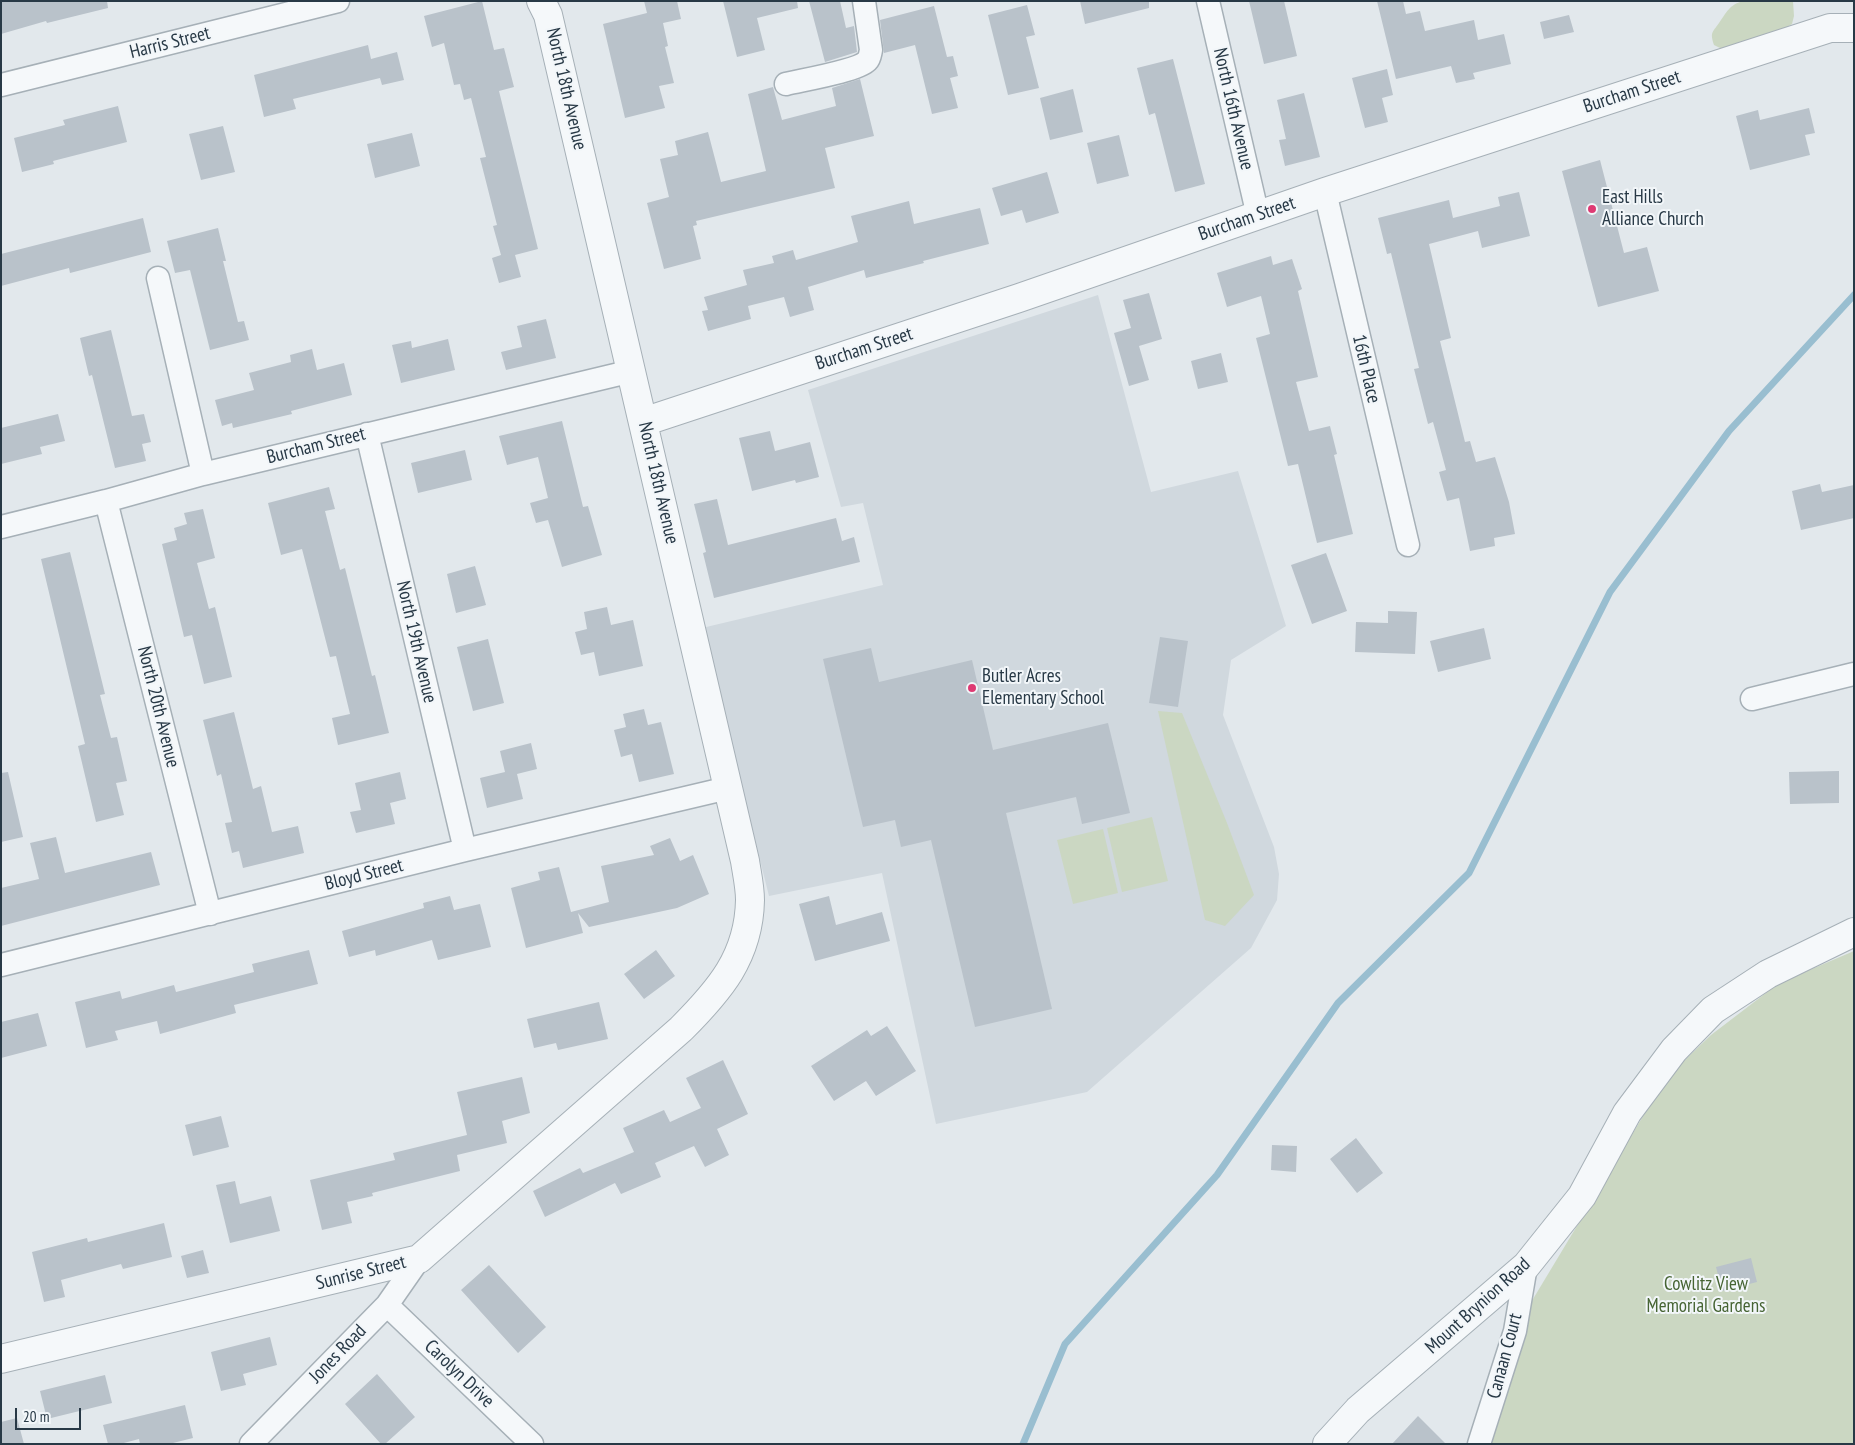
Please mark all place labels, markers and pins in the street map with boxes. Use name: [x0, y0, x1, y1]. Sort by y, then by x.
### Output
place label: East Hills Alliance Church: [1602, 187, 1704, 231]
marker: East Hills Alliance Church: [1586, 203, 1598, 215]
place label: Butler Acres Elementary School: [982, 666, 1104, 710]
marker: Butler Acres Elementary School: [966, 682, 978, 694]

